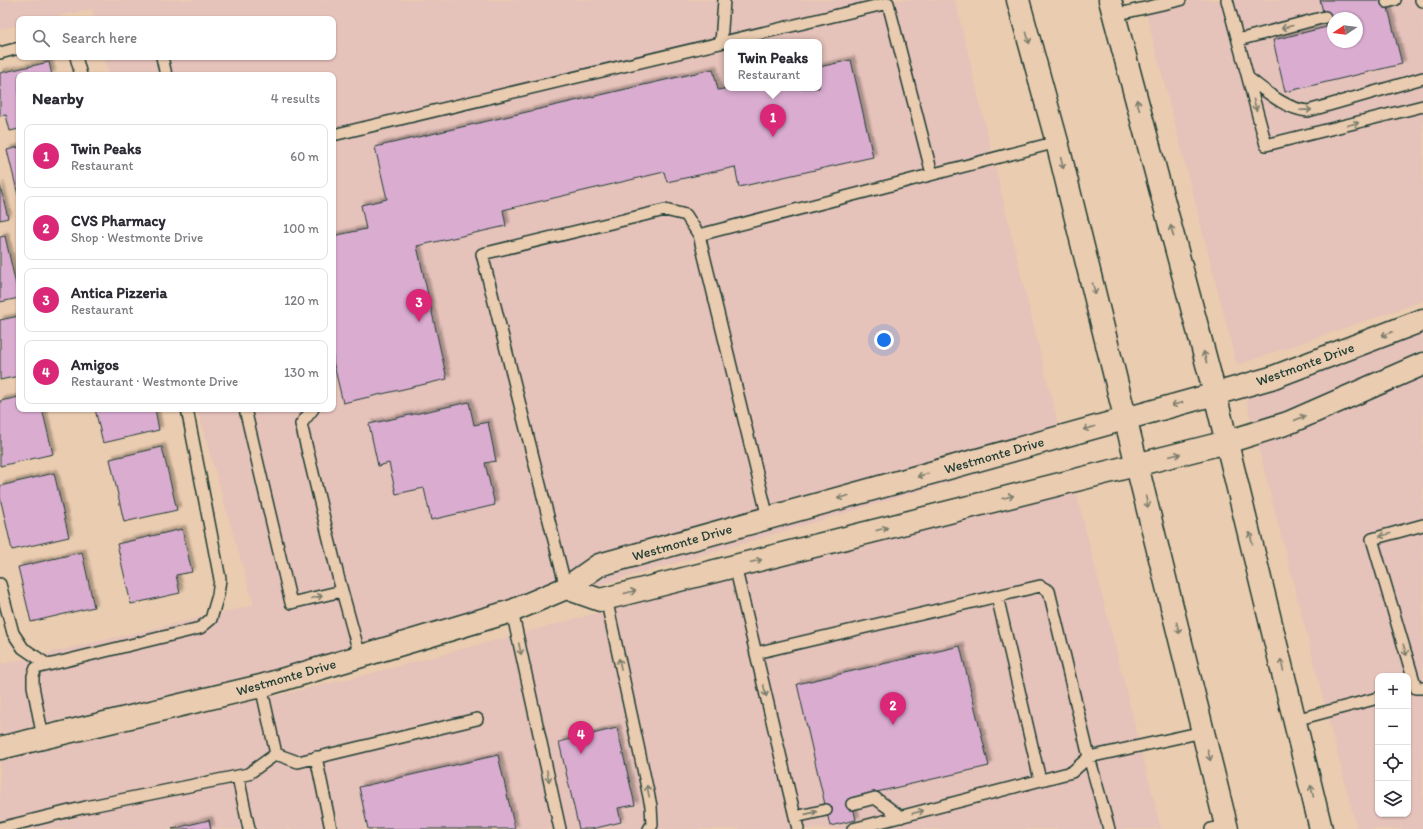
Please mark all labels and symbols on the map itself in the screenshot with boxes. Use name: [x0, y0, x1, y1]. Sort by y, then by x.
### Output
north arrow: [1327, 12, 1363, 48]
one-way arrow: [1281, 23, 1294, 31]
one-way arrow: [1025, 31, 1032, 44]
one-way arrow: [1252, 98, 1260, 111]
one-way arrow: [1134, 99, 1141, 112]
pin: 1: [760, 104, 786, 137]
one-way arrow: [1299, 106, 1312, 114]
one-way arrow: [1346, 119, 1359, 127]
one-way arrow: [1059, 156, 1067, 169]
one-way arrow: [1168, 225, 1175, 238]
one-way arrow: [1091, 282, 1098, 295]
pin: 3: [406, 289, 432, 322]
your location: [874, 330, 894, 350]
one-way arrow: [1381, 330, 1393, 338]
street label: Westmonte Drive: [1254, 339, 1357, 390]
one-way arrow: [1201, 350, 1208, 363]
one-way arrow: [1171, 401, 1184, 409]
one-way arrow: [1293, 414, 1305, 421]
one-way arrow: [1083, 425, 1096, 433]
street label: Westmonte Drive: [942, 433, 1046, 478]
one-way arrow: [1169, 450, 1182, 458]
one-way arrow: [917, 472, 930, 479]
one-way arrow: [1001, 493, 1014, 500]
one-way arrow: [837, 494, 850, 501]
one-way arrow: [1144, 495, 1151, 508]
street label: Westmonte Drive: [630, 520, 734, 565]
one-way arrow: [875, 525, 888, 532]
one-way arrow: [1247, 532, 1254, 545]
one-way arrow: [1379, 532, 1392, 540]
one-way arrow: [749, 556, 762, 564]
one-way arrow: [623, 588, 636, 596]
one-way arrow: [310, 593, 323, 600]
one-way arrow: [1174, 621, 1182, 634]
one-way arrow: [517, 642, 525, 655]
one-way arrow: [1402, 643, 1409, 656]
street label: Westmonte Drive: [234, 655, 338, 700]
one-way arrow: [616, 658, 624, 671]
one-way arrow: [1278, 658, 1285, 671]
one-way arrow: [762, 684, 769, 697]
pin: 2: [880, 692, 906, 725]
pin: 4: [568, 721, 594, 754]
one-way arrow: [1206, 748, 1213, 761]
one-way arrow: [545, 769, 553, 782]
one-way arrow: [643, 785, 651, 798]
one-way arrow: [1308, 785, 1316, 798]
one-way arrow: [911, 808, 924, 815]
one-way arrow: [804, 809, 817, 817]

